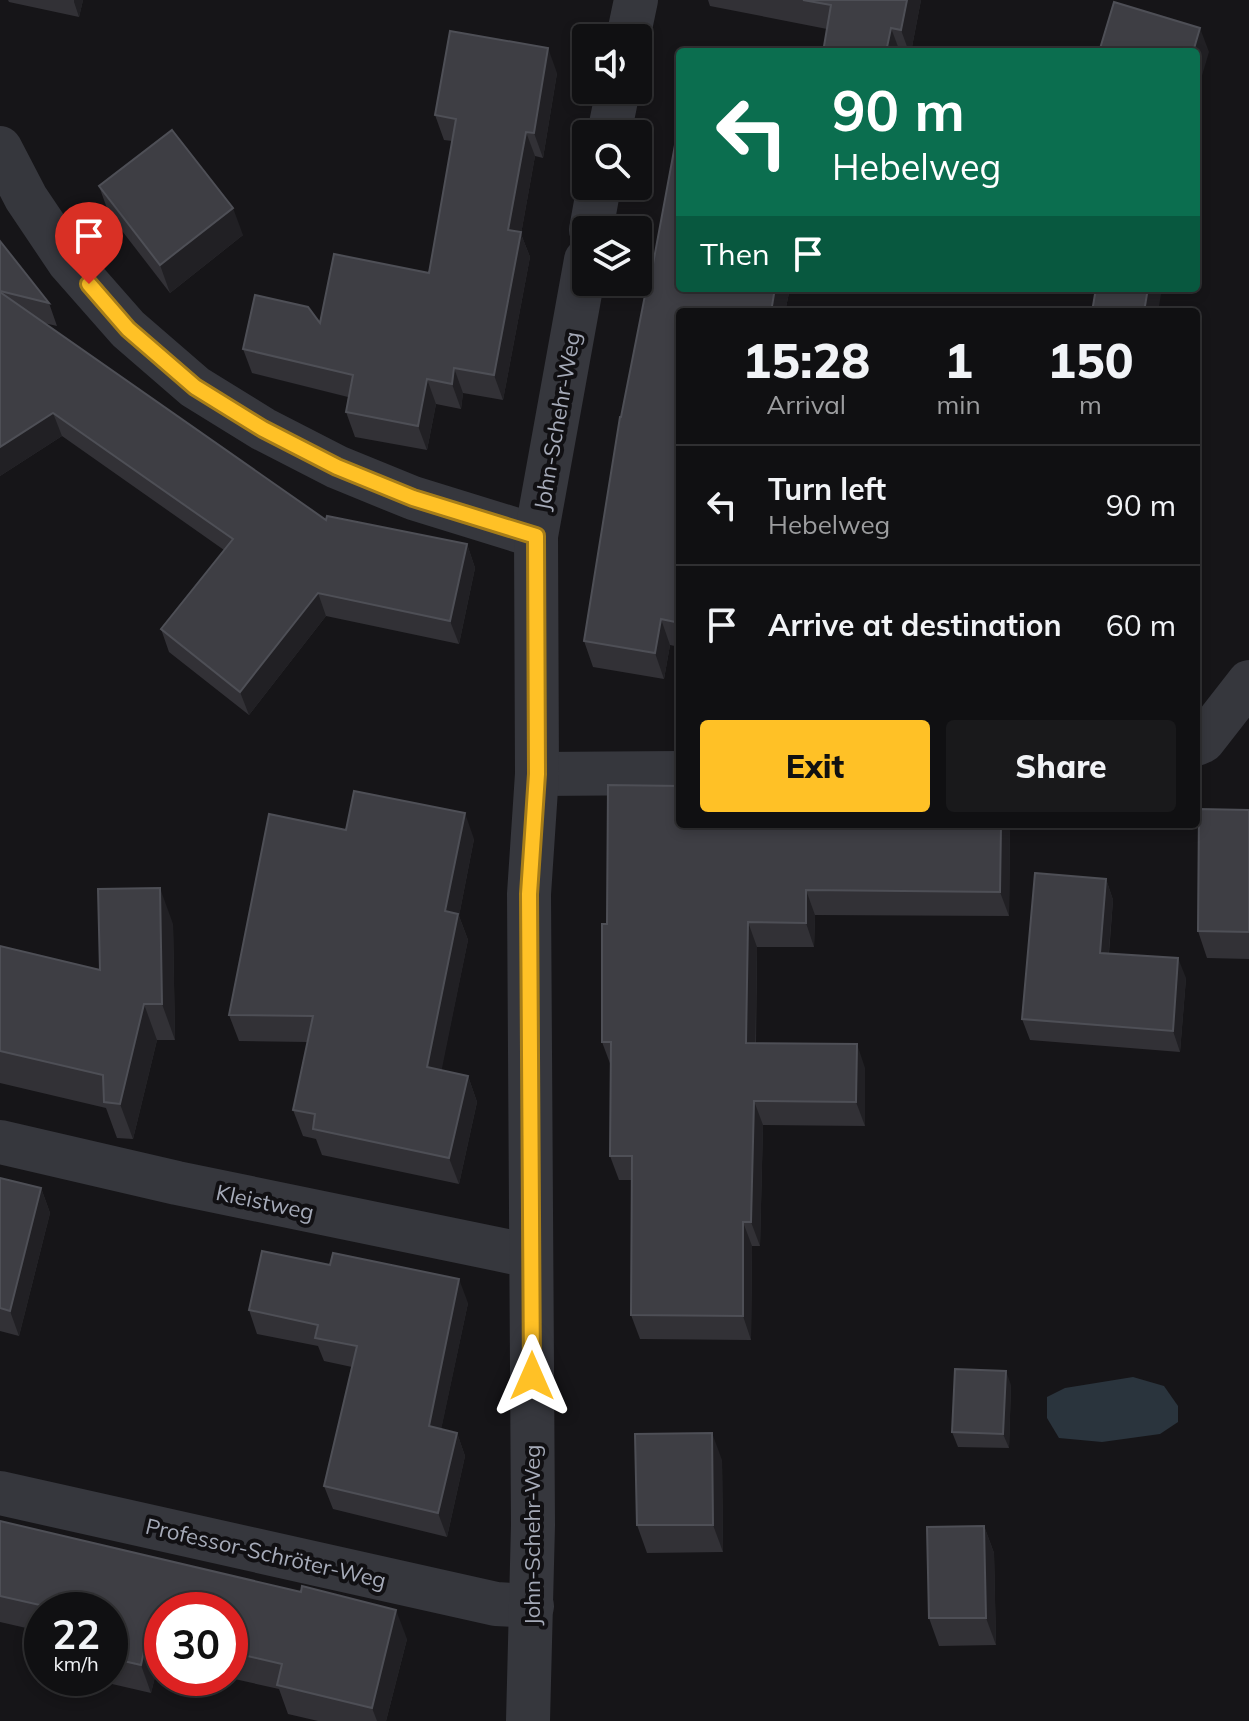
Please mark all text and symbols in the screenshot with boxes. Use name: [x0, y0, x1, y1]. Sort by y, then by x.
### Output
map controls: [572, 24, 652, 296]
button: sound: [572, 24, 652, 104]
text: 90 m: [832, 75, 965, 145]
icon: left: [700, 80, 804, 184]
button: search: [572, 120, 652, 200]
text: Hebelweg: [832, 144, 1001, 189]
pin: [55, 202, 123, 284]
icon: arrive: [67, 214, 111, 258]
button: layers: [572, 216, 652, 296]
icon: arrive: [786, 232, 830, 276]
text: Then: [700, 235, 770, 273]
street label: John-Schehr-Weg: [527, 329, 587, 513]
text: 15:28: [742, 330, 870, 390]
text: 1: [944, 330, 973, 390]
text: 150: [1047, 330, 1134, 390]
text: Arrival: [766, 388, 846, 421]
text: min: [937, 388, 981, 421]
text: m: [1079, 388, 1102, 421]
text: Turn left: [768, 470, 886, 508]
icon: left: [700, 483, 744, 527]
text: 90 m: [1106, 486, 1176, 524]
text: Hebelweg: [768, 508, 890, 541]
icon: arrive: [700, 603, 744, 647]
text: Arrive at destination: [768, 606, 1062, 644]
text: 60 m: [1106, 606, 1176, 644]
button: Exit: [700, 720, 930, 812]
button: Share: [946, 720, 1176, 812]
street label: Kleistweg: [214, 1178, 316, 1226]
position arrow: [490, 1334, 574, 1418]
street label: John-Schehr-Weg: [518, 1444, 546, 1626]
street label: Professor-Schröter-Weg: [143, 1512, 389, 1594]
speed limit sign: 30: [144, 1592, 248, 1696]
text: 22: [52, 1609, 100, 1659]
text: km/h: [53, 1651, 99, 1676]

